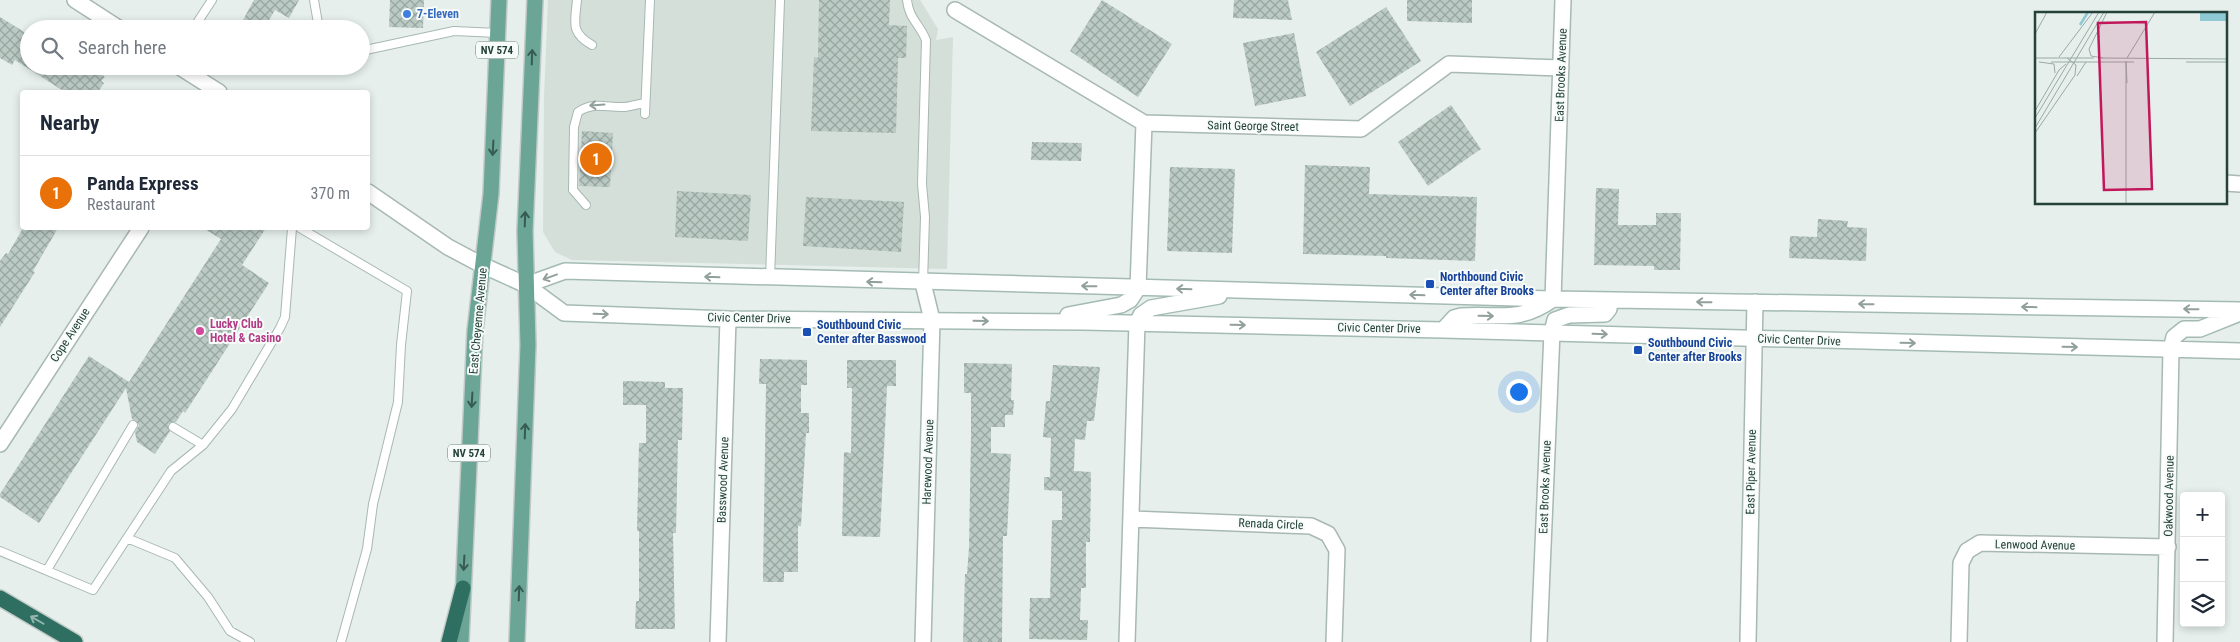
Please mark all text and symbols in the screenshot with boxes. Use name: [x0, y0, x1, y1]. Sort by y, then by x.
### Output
place label: 7-Eleven: [417, 7, 459, 21]
marker: 7-Eleven: [401, 8, 413, 20]
inset map: [2035, 12, 2228, 205]
search box: [20, 20, 370, 75]
street label: East Brooks Avenue: [1552, 28, 1570, 122]
icon: search: [38, 34, 66, 62]
text: Search here: [78, 36, 166, 59]
road number: NV 574: [476, 42, 518, 58]
one-way arrow: [528, 49, 537, 65]
one-way arrow: [590, 101, 606, 110]
text: Nearby: [40, 111, 99, 135]
street label: Saint George Street: [1207, 118, 1299, 134]
one-way arrow: [488, 139, 498, 155]
pin: 1: [580, 140, 612, 178]
text: Panda Express: [87, 172, 199, 195]
text: 1: [52, 184, 60, 203]
text: 370 m: [311, 184, 350, 203]
text: Restaurant: [87, 195, 155, 214]
one-way arrow: [521, 212, 530, 228]
street label: East Cheyenne Avenue: [466, 267, 490, 375]
place label: Northbound Civic Center after Brooks: [1440, 270, 1535, 298]
one-way arrow: [704, 272, 720, 281]
one-way arrow: [543, 273, 559, 282]
one-way arrow: [867, 277, 883, 286]
marker: Northbound Civic Center after Brooks: [1424, 278, 1436, 290]
one-way arrow: [1082, 282, 1098, 291]
one-way arrow: [1176, 284, 1192, 294]
one-way arrow: [1409, 291, 1425, 300]
one-way arrow: [1696, 297, 1712, 306]
one-way arrow: [1859, 299, 1875, 309]
one-way arrow: [2021, 302, 2038, 312]
street label: Cope Avenue: [47, 305, 93, 365]
one-way arrow: [2184, 305, 2200, 314]
one-way arrow: [593, 310, 609, 319]
street label: Civic Center Drive: [707, 310, 791, 326]
one-way arrow: [1478, 311, 1494, 320]
one-way arrow: [972, 316, 988, 326]
place label: Lucky Club Hotel & Casino: [210, 317, 281, 345]
place label: Southbound Civic Center after Basswood: [817, 318, 926, 346]
street label: Civic Center Drive: [1337, 320, 1421, 336]
one-way arrow: [1230, 321, 1246, 330]
marker: Lucky Club Hotel & Casino: [194, 325, 206, 337]
marker: Southbound Civic Center after Basswood: [801, 326, 813, 338]
one-way arrow: [1592, 329, 1608, 339]
street label: Civic Center Drive: [1757, 332, 1841, 348]
place label: Southbound Civic Center after Brooks: [1648, 336, 1743, 364]
one-way arrow: [1899, 338, 1915, 348]
one-way arrow: [2062, 342, 2078, 352]
marker: Southbound Civic Center after Brooks: [1632, 344, 1644, 356]
your location: [1506, 379, 1532, 405]
one-way arrow: [467, 392, 476, 408]
street label: Harewood Avenue: [920, 419, 936, 505]
one-way arrow: [520, 423, 530, 440]
street label: East Piper Avenue: [1743, 429, 1759, 515]
street label: Basswood Avenue: [714, 436, 732, 523]
street label: East Brooks Avenue: [1536, 440, 1554, 534]
road number: NV 574: [448, 444, 490, 462]
street label: Oakwood Avenue: [2161, 455, 2177, 537]
map controls: [2180, 492, 2225, 627]
button: +: [2180, 492, 2225, 537]
street label: Renada Circle: [1238, 516, 1304, 532]
street label: Lenwood Avenue: [1995, 537, 2076, 553]
button: −: [2180, 537, 2225, 582]
one-way arrow: [459, 555, 468, 571]
button: layers: [2180, 582, 2225, 627]
one-way arrow: [514, 586, 524, 602]
one-way arrow: [31, 615, 45, 625]

